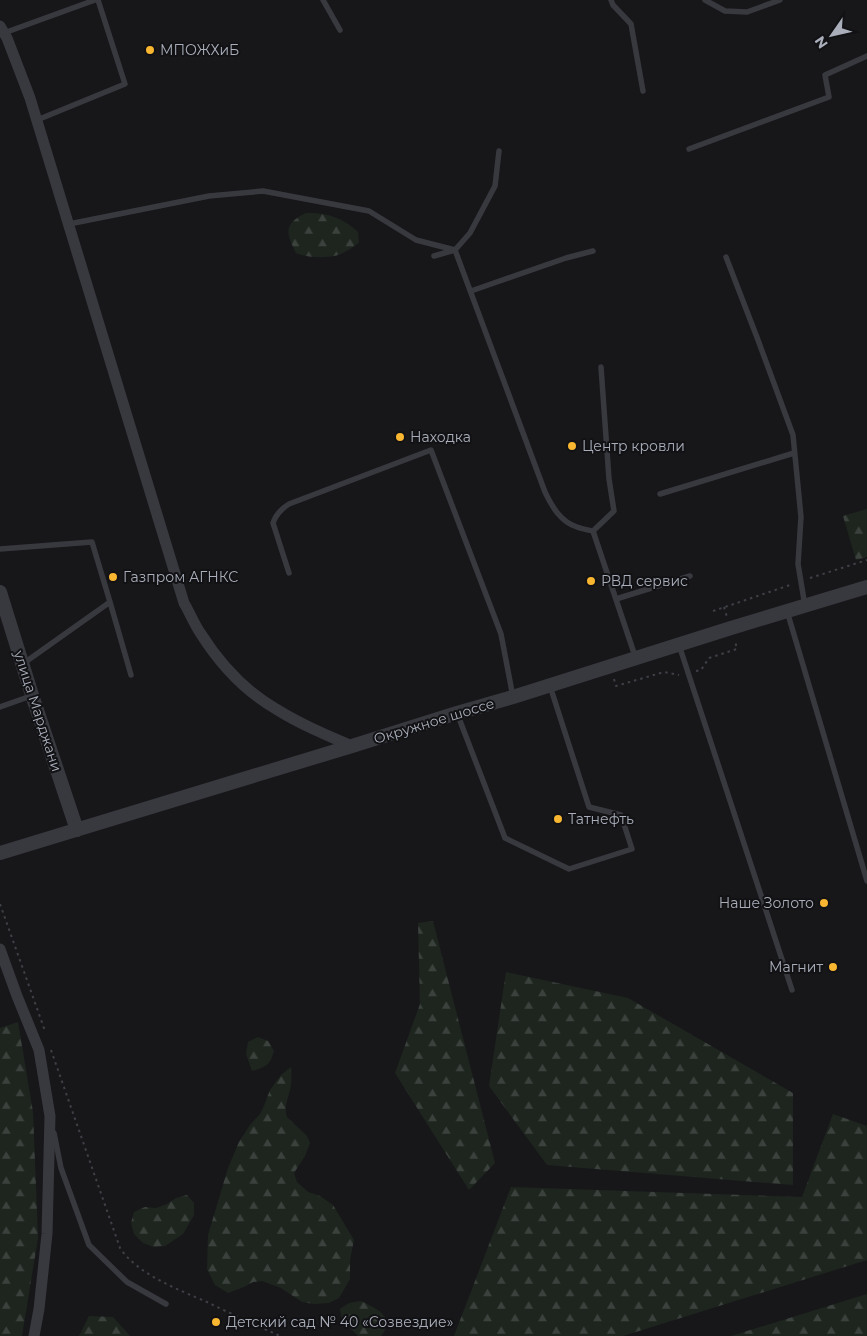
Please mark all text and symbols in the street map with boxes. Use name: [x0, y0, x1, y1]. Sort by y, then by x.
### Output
north arrow: [807, 10, 857, 60]
text: N: [811, 33, 832, 52]
place label: МПОЖХиБ: [160, 41, 239, 59]
marker: МПОЖХиБ: [144, 44, 156, 56]
place label: Находка: [410, 428, 471, 446]
marker: Находка: [394, 431, 406, 443]
place label: Центр кровли: [582, 437, 685, 455]
marker: Центр кровли: [566, 440, 578, 452]
place label: Газпром АГНКС: [123, 568, 238, 586]
marker: Газпром АГНКС: [107, 571, 119, 583]
place label: РВД сервис: [601, 572, 688, 590]
marker: РВД сервис: [585, 575, 597, 587]
street label: улица Марджани: [10, 647, 66, 774]
street label: Окружное шоссе: [371, 694, 497, 748]
place label: Татнефть: [568, 810, 634, 828]
marker: Татнефть: [552, 813, 564, 825]
place label: Наше Золото: [719, 894, 814, 912]
marker: Наше Золото: [818, 897, 830, 909]
place label: Магнит: [769, 958, 823, 976]
marker: Магнит: [827, 961, 839, 973]
place label: Детский сад № 40 «Созвездие»: [226, 1313, 453, 1331]
marker: Детский сад № 40 «Созвездие»: [210, 1316, 222, 1328]

